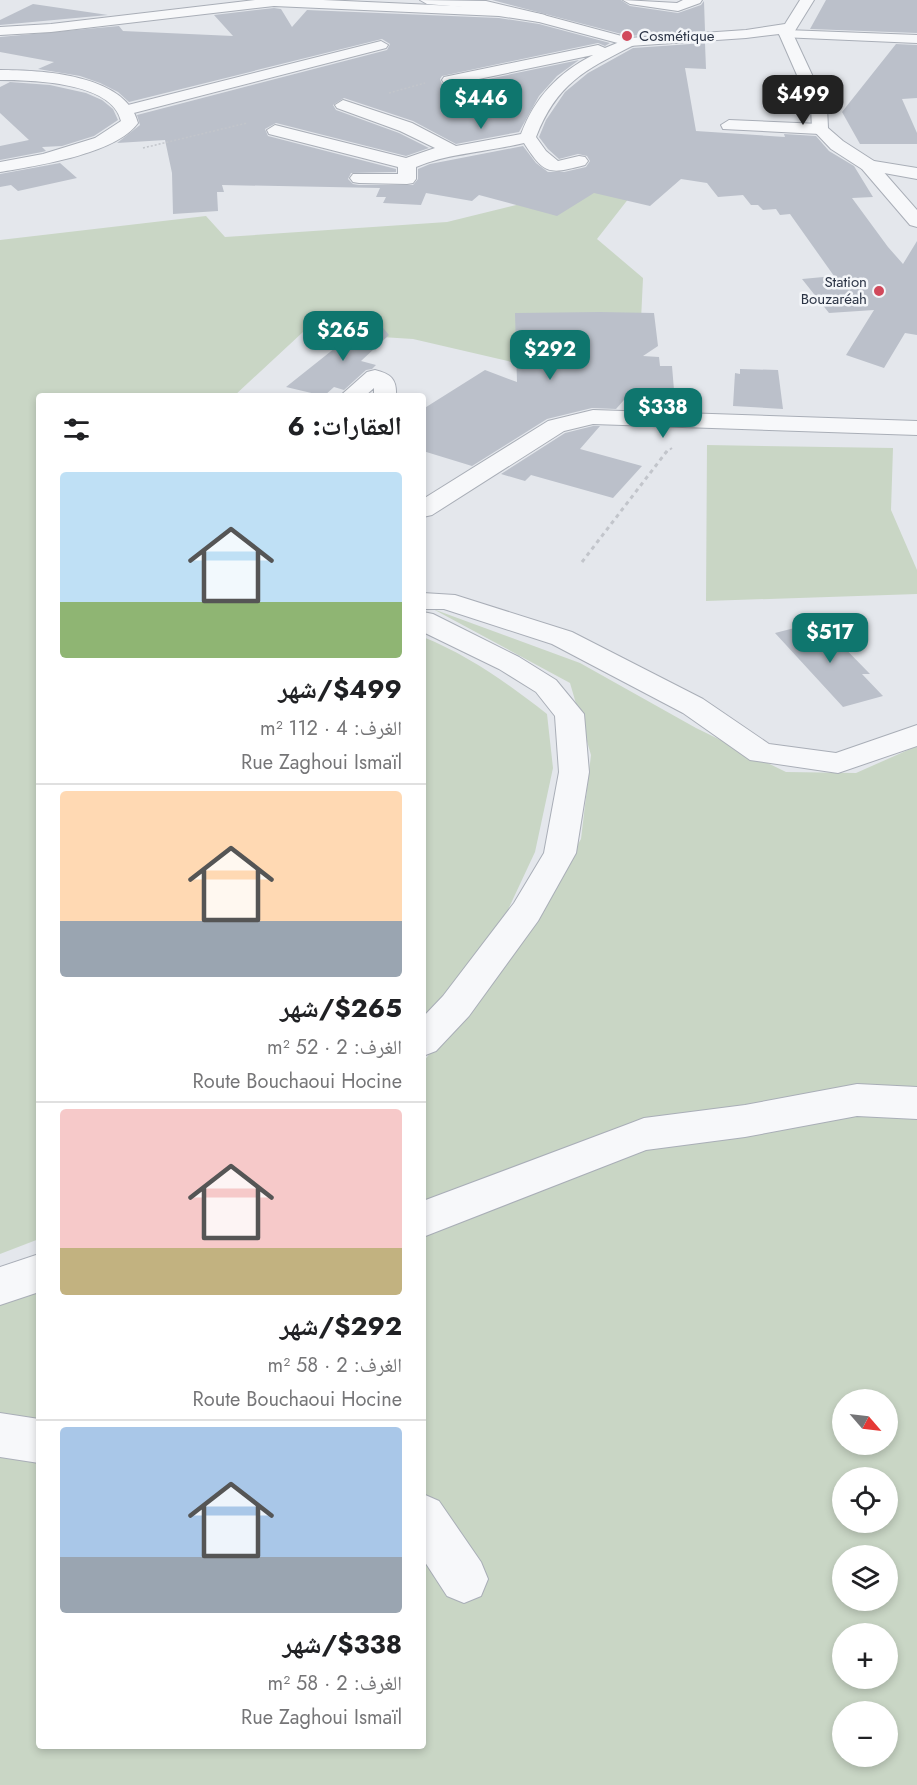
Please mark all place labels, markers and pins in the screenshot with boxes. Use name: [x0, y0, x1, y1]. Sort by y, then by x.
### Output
place label: Cosmétique: [639, 25, 715, 47]
marker: Cosmétique: [620, 29, 634, 43]
pin: $499: [767, 75, 839, 126]
pin: $446: [445, 79, 517, 130]
place label: Station Bouzaréah: [801, 271, 867, 310]
marker: Station Bouzaréah: [872, 284, 886, 298]
pin: $265: [307, 311, 379, 362]
pin: $292: [514, 330, 586, 381]
pin: $338: [627, 388, 699, 439]
pin: $517: [794, 613, 866, 664]

